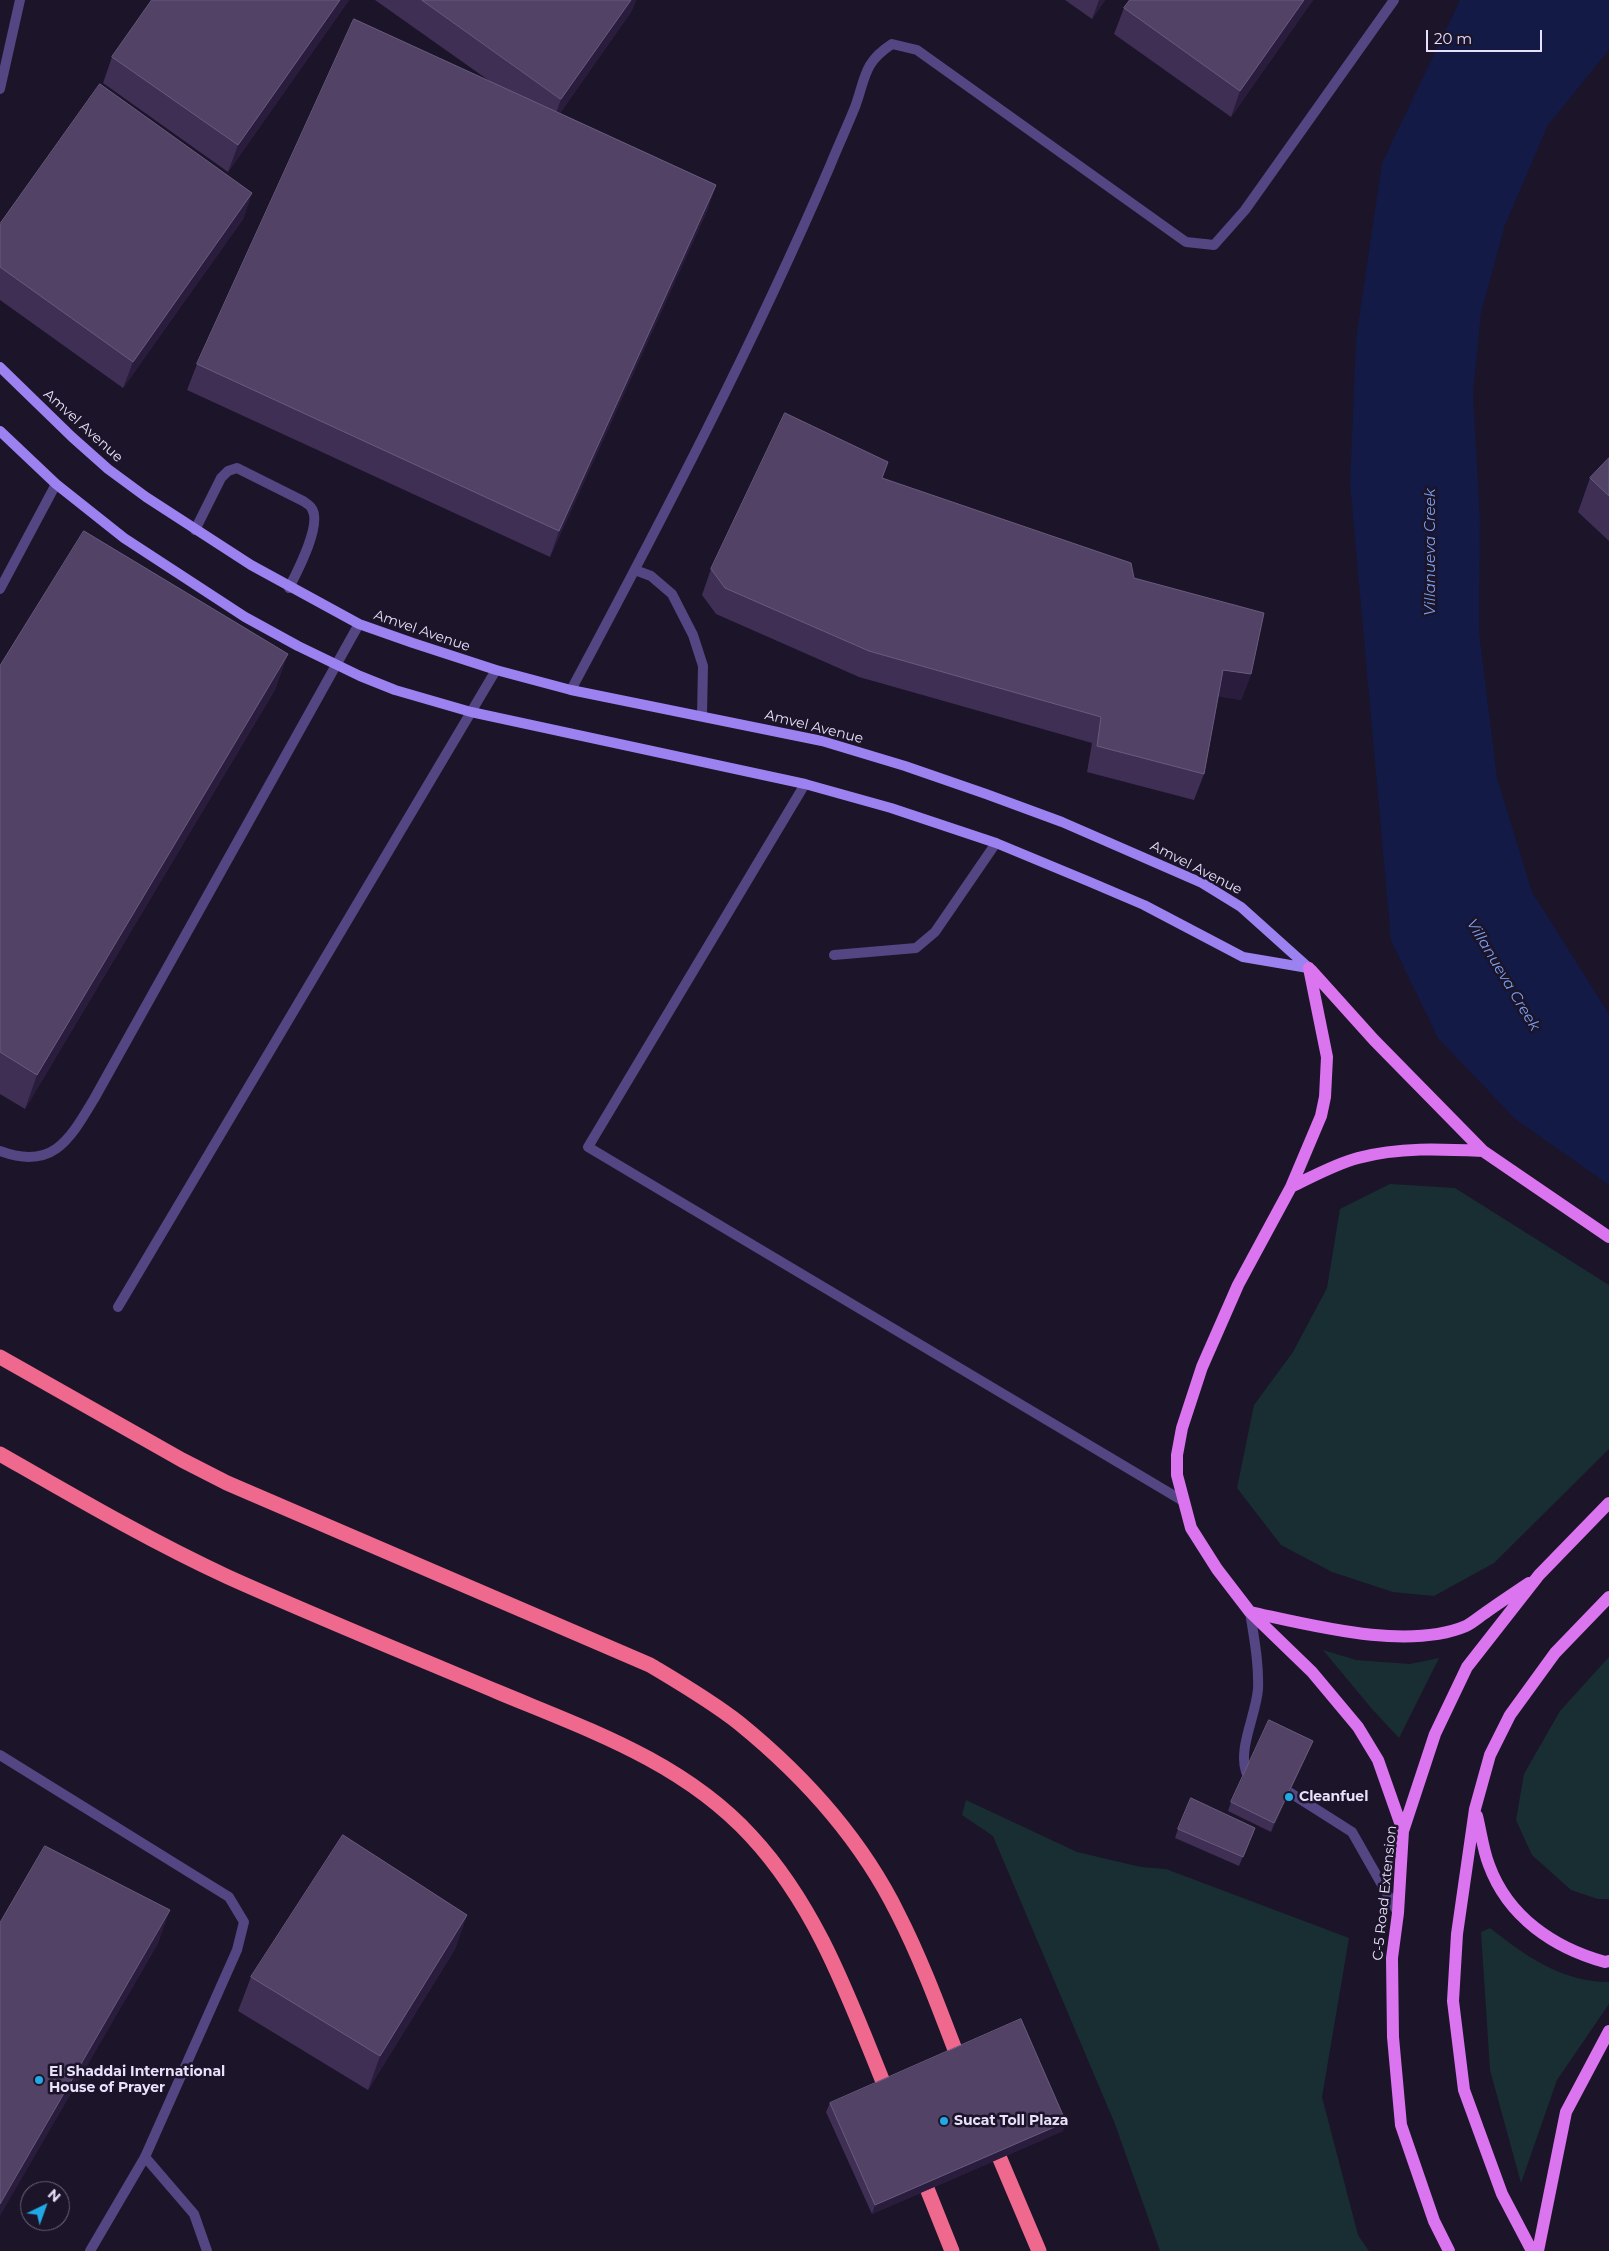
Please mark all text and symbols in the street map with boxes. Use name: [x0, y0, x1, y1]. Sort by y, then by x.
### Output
scale bar: [1429, 20, 1545, 52]
text: 20 m: [1434, 29, 1472, 48]
street label: Amvel Avenue: [40, 386, 126, 466]
water label: Villanueva Creek: [1422, 488, 1440, 616]
street label: Amvel Avenue: [372, 607, 472, 655]
street label: Amvel Avenue: [763, 707, 865, 747]
street label: Amvel Avenue: [1147, 838, 1245, 898]
water label: Villanueva Creek: [1463, 916, 1543, 1034]
place label: Cleanfuel: [1299, 1789, 1368, 1805]
marker: Cleanfuel: [1283, 1791, 1295, 1803]
street label: C-5 Road Extension: [1370, 1825, 1400, 1961]
place label: El Shaddai International House of Prayer: [49, 2064, 225, 2096]
marker: El Shaddai International House of Prayer: [33, 2074, 45, 2086]
place label: Sucat Toll Plaza: [954, 2113, 1068, 2129]
marker: Sucat Toll Plaza: [938, 2115, 950, 2127]
north arrow: [20, 2181, 70, 2231]
text: N: [44, 2185, 65, 2206]

